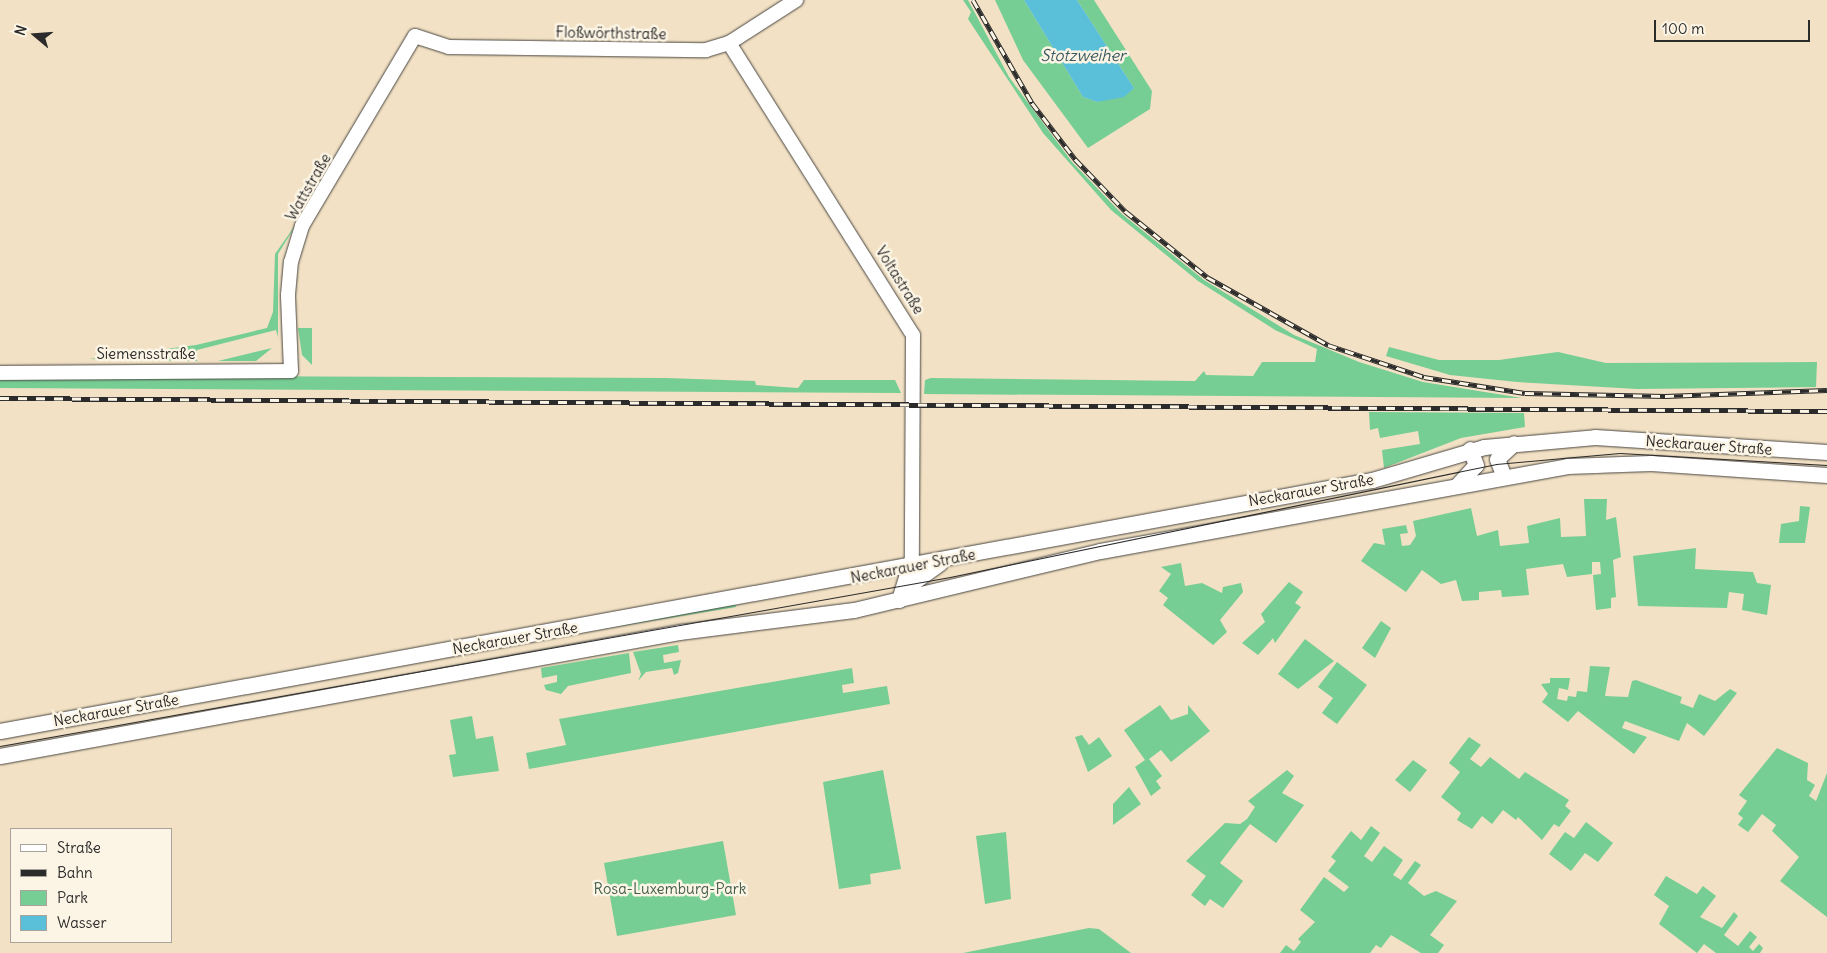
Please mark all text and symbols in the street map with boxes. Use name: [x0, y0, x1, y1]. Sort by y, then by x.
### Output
north arrow: [10, 10, 60, 60]
scale bar: [1657, 10, 1813, 42]
text: 100 m: [1662, 19, 1704, 38]
text: N: [11, 23, 31, 38]
street label: Floßwörthstraße: [555, 23, 667, 43]
water label: Stotzweiher: [1040, 45, 1126, 65]
street label: Wattstraße: [282, 150, 334, 224]
street label: Voltastraße: [872, 243, 928, 317]
street label: Siemensstraße: [96, 345, 196, 363]
street label: Neckarauer Straße: [1645, 432, 1773, 458]
street label: Neckarauer Straße: [1247, 470, 1375, 510]
street label: Neckarauer Straße: [849, 545, 977, 587]
street label: Neckarauer Straße: [451, 618, 579, 658]
street label: Neckarauer Straße: [52, 690, 180, 730]
legend: [10, 828, 172, 943]
text: Straße: [57, 838, 101, 857]
text: Bahn: [57, 863, 93, 882]
park label: Rosa-Luxemburg-Park: [594, 880, 746, 898]
text: Park: [57, 888, 88, 907]
text: Wasser: [57, 913, 107, 932]

